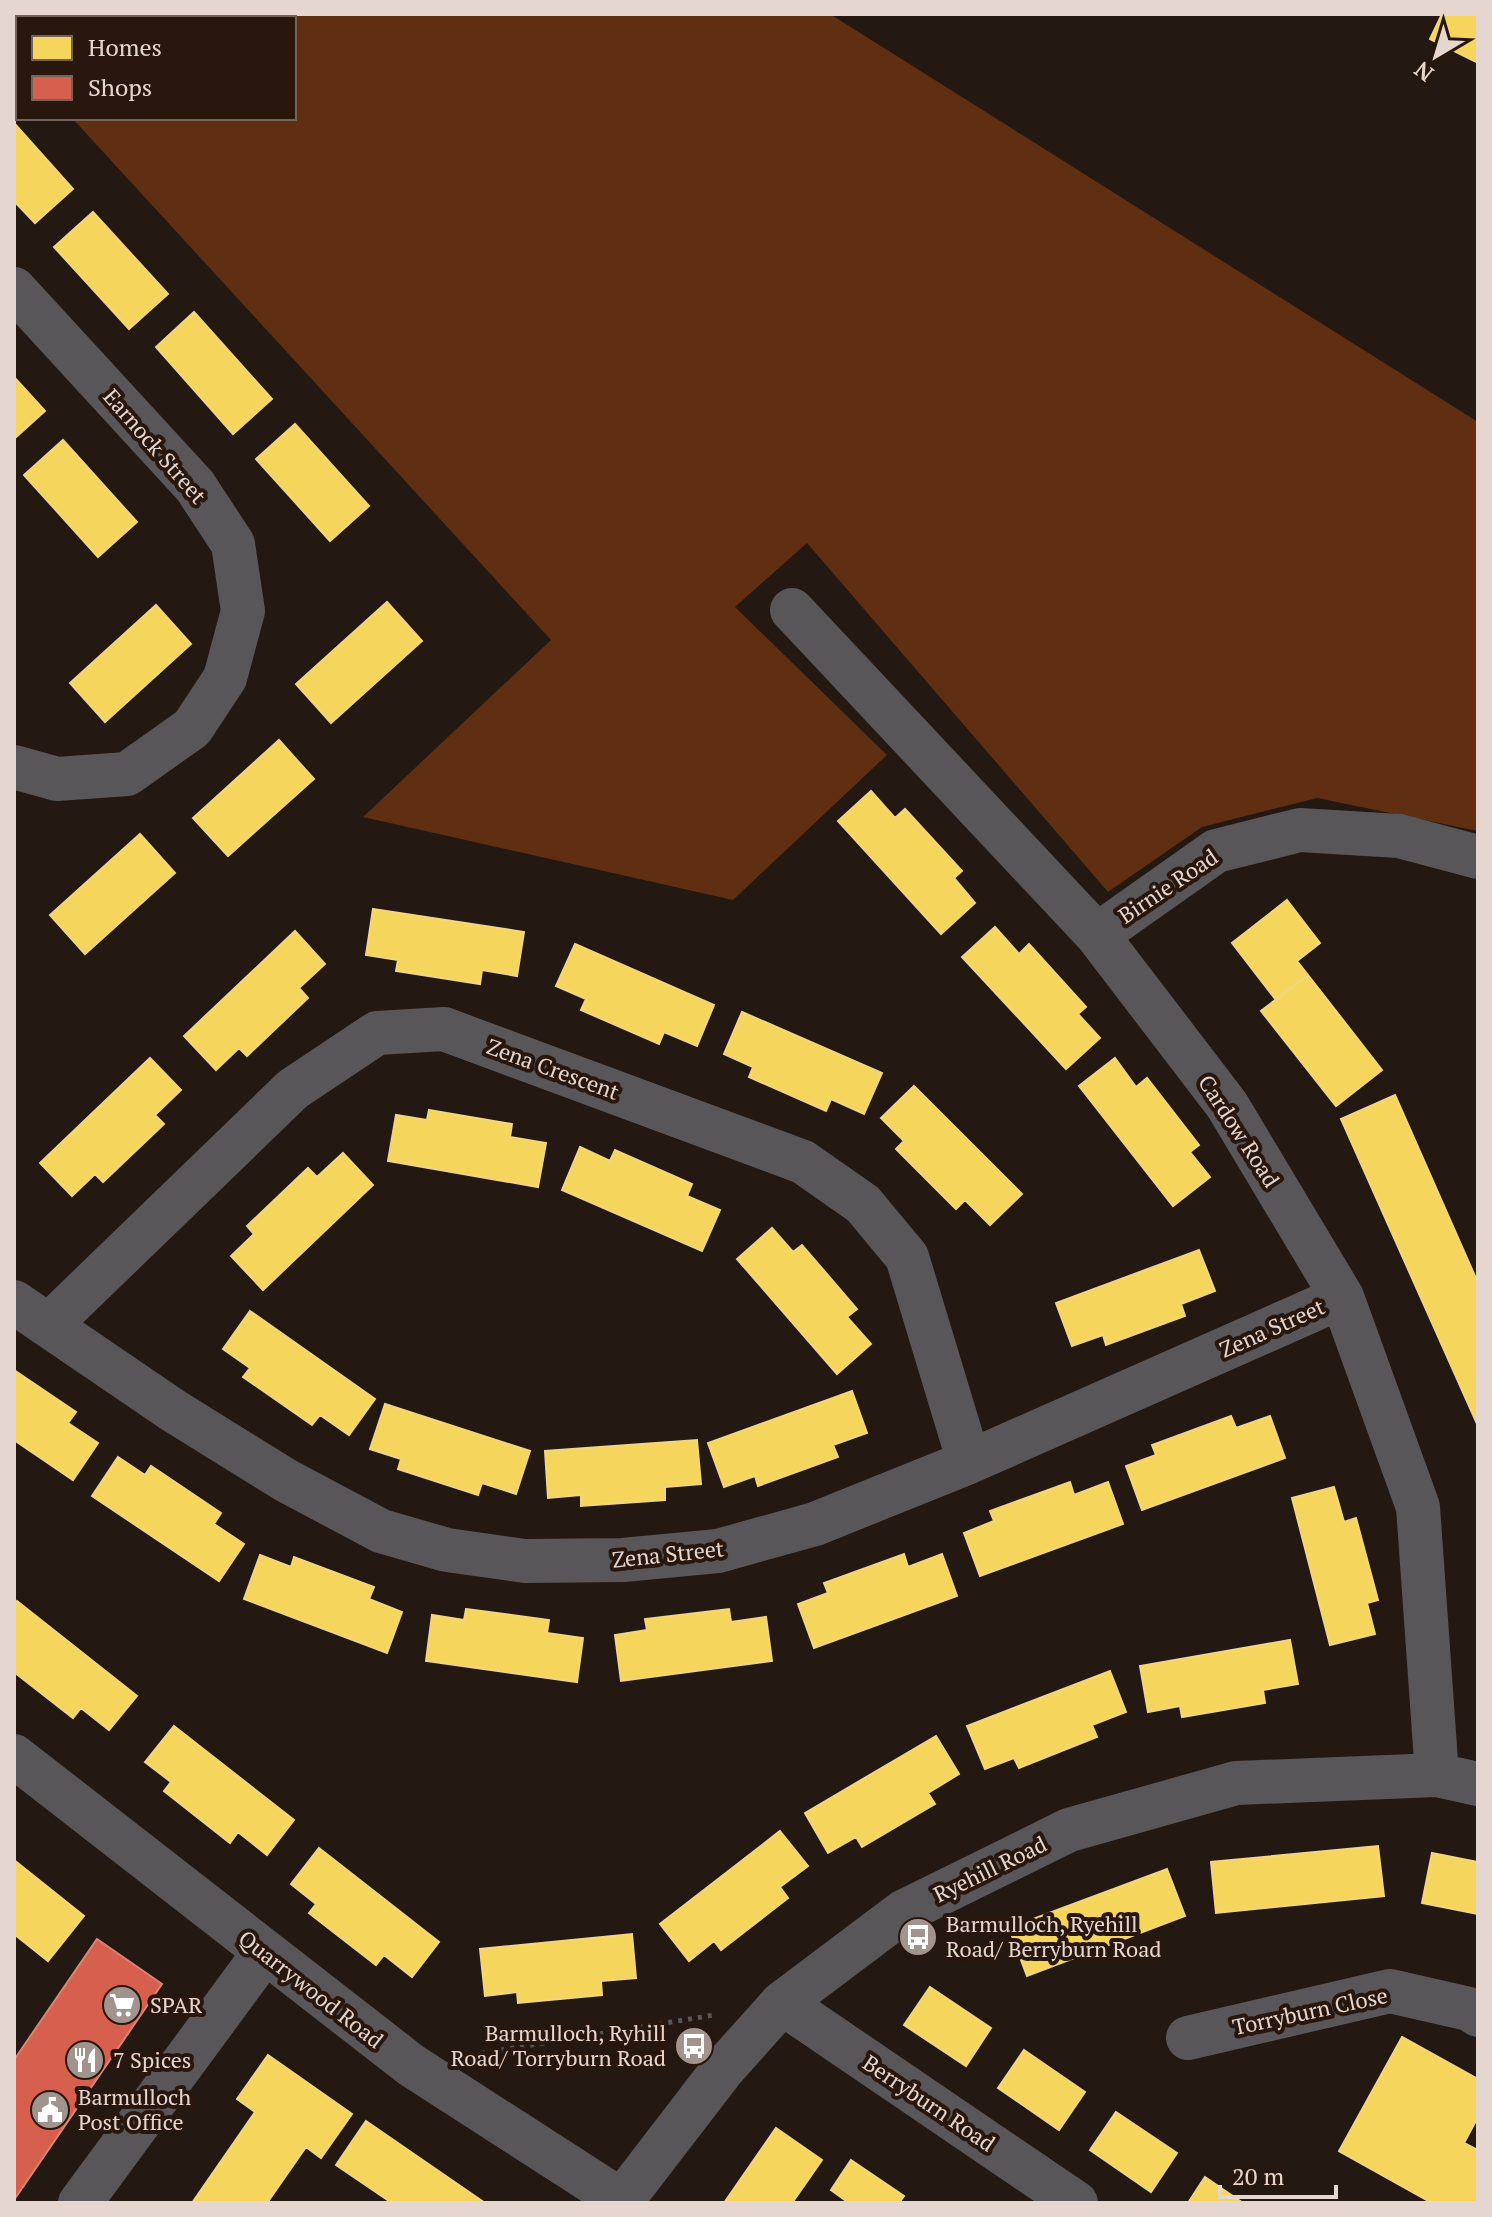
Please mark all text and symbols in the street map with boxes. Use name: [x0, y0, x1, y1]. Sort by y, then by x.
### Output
legend: [16, 16, 296, 120]
north arrow: [1396, 16, 1476, 96]
text: Homes: [88, 31, 162, 63]
text: N: [1408, 55, 1439, 89]
text: Shops: [88, 71, 152, 103]
street label: Earnock Street: [97, 382, 213, 509]
street label: Birnie Road: [1112, 842, 1223, 929]
street label: Zena Crescent: [483, 1031, 623, 1106]
street label: Cardow Road: [1192, 1069, 1287, 1192]
street label: Zena Street: [1215, 1291, 1329, 1364]
street label: Zena Street: [611, 1533, 725, 1574]
street label: Ryehill Road: [929, 1829, 1051, 1908]
place label: Barmulloch, Ryehill Road/ Berryburn Road: [946, 1909, 1162, 1963]
bus stop icon: Barmulloch, Ryehill Road/ Berryburn Road: [897, 1916, 939, 1958]
street label: Quarrywood Road: [233, 1923, 389, 2054]
street label: Torryburn Close: [1230, 1980, 1390, 2041]
supermarket icon: SPAR: [101, 1984, 143, 2026]
place label: SPAR: [150, 1990, 202, 2019]
place label: Barmulloch, Ryhill Road/ Torryburn Road: [451, 2018, 666, 2072]
bus stop icon: Barmulloch, Ryhill Road/ Torryburn Road: [673, 2025, 715, 2067]
restaurant icon: 7 Spices: [64, 2039, 106, 2081]
place label: 7 Spices: [113, 2045, 191, 2074]
street label: Berryburn Road: [858, 2048, 1001, 2158]
place label: Barmulloch Post Office: [78, 2082, 191, 2136]
public building icon: Barmulloch Post Office: [29, 2089, 71, 2131]
scale bar: [1220, 2149, 1336, 2199]
text: 20 m: [1232, 2160, 1284, 2192]

